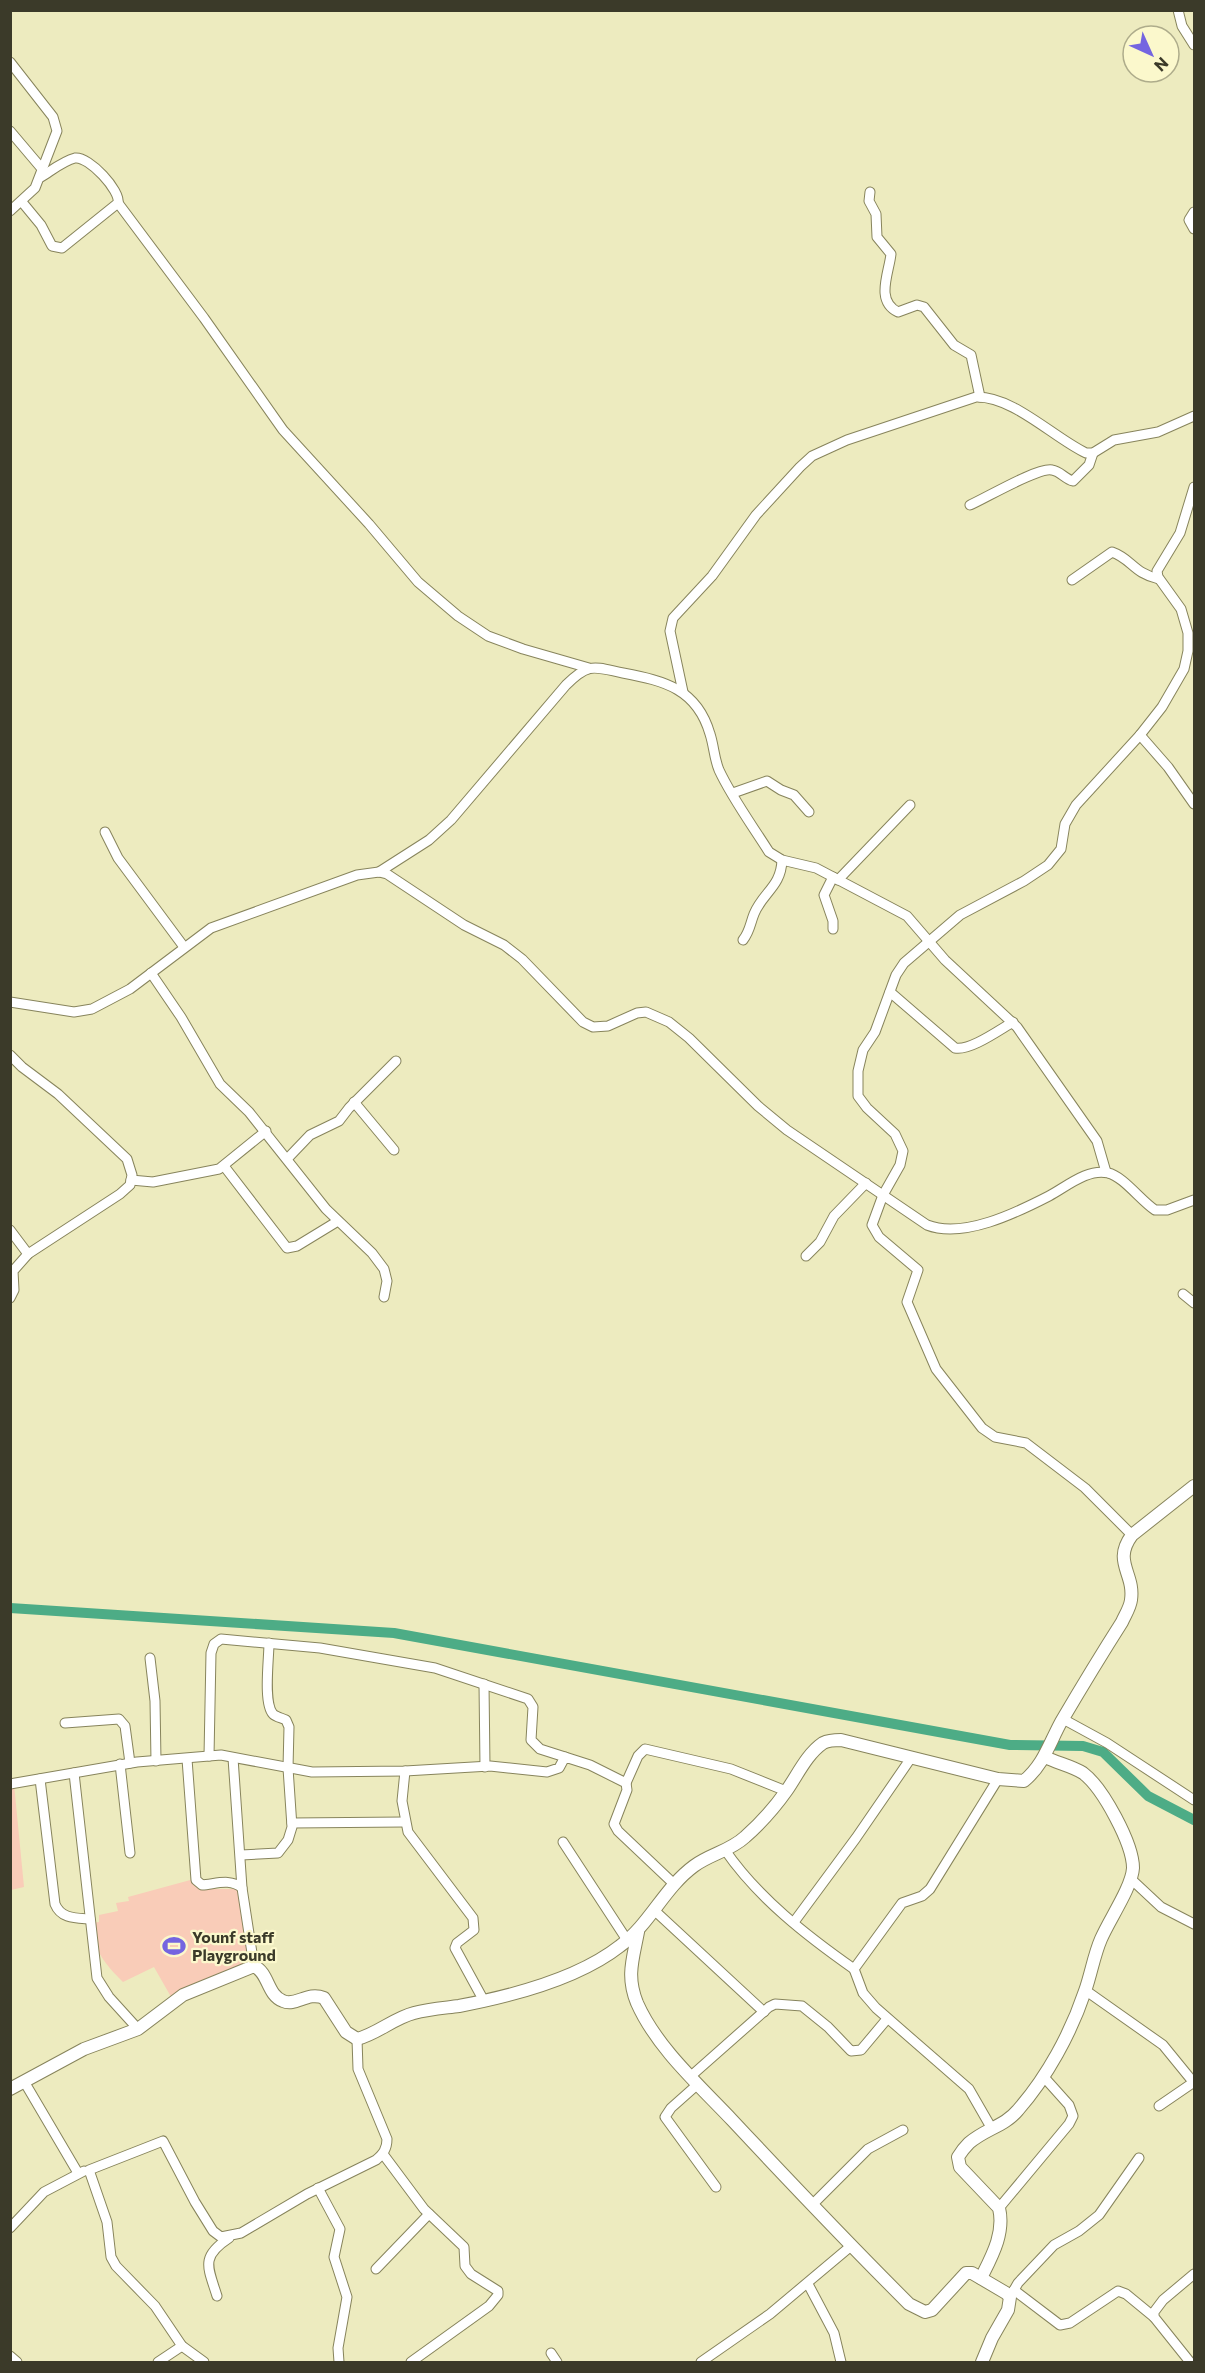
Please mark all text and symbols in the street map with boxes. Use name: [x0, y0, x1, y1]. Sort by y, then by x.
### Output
north arrow: [1121, 24, 1181, 84]
text: N: [1151, 54, 1173, 76]
place label: Younf staff Playground: [192, 1927, 276, 1964]
sports icon: Younf staff Playground: [161, 1933, 187, 1959]

